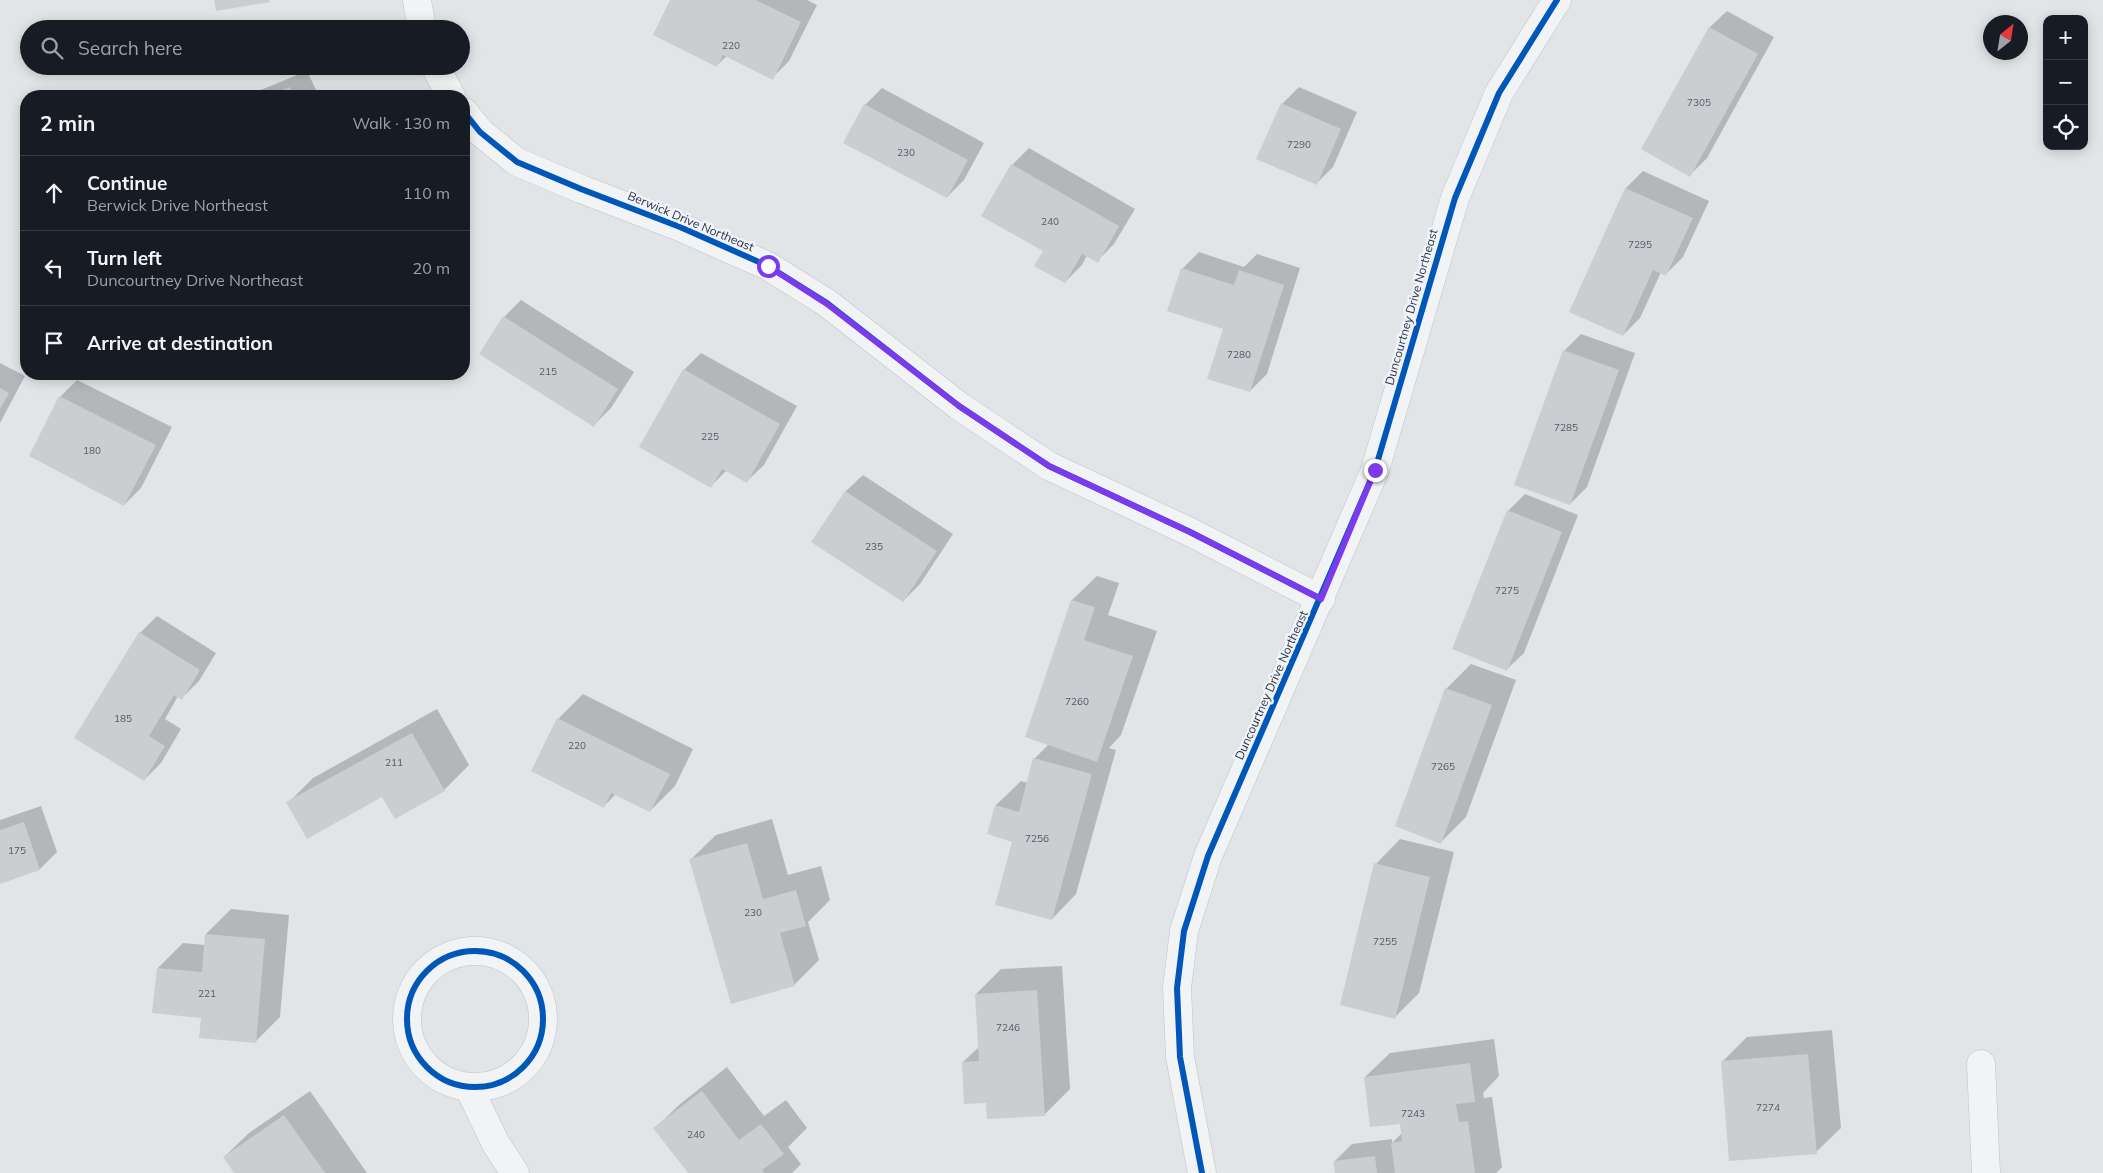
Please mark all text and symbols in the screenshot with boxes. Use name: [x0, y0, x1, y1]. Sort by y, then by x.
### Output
north arrow: [1983, 15, 2028, 60]
map controls: [2043, 15, 2088, 150]
button: +: [2043, 15, 2088, 60]
search box: [20, 20, 470, 75]
icon: search: [38, 34, 66, 62]
text: Search here: [78, 36, 182, 60]
house number: 220: [722, 39, 740, 52]
button: −: [2043, 60, 2088, 105]
house number: 7305: [1687, 96, 1711, 109]
button: locate: [2043, 105, 2088, 150]
text: 2 min: [40, 110, 95, 136]
text: Walk · 130 m: [352, 113, 450, 133]
house number: 7290: [1287, 138, 1311, 151]
house number: 230: [897, 146, 915, 159]
text: Continue: [87, 171, 167, 195]
icon: ahead: [40, 179, 68, 207]
text: 110 m: [403, 183, 450, 203]
street label: Berwick Drive Northeast: [626, 188, 756, 254]
text: Berwick Drive Northeast: [87, 195, 268, 215]
house number: 240: [1041, 215, 1059, 228]
street label: Duncourtney Drive Northeast: [1381, 227, 1441, 387]
house number: 7295: [1628, 238, 1652, 251]
text: Turn left: [87, 246, 162, 270]
icon: left: [40, 254, 68, 282]
route start: [757, 255, 780, 278]
text: 20 m: [413, 258, 450, 278]
text: Duncourtney Drive Northeast: [87, 270, 303, 290]
icon: arrive: [40, 329, 68, 357]
text: Arrive at destination: [87, 331, 273, 355]
house number: 7280: [1227, 348, 1251, 361]
house number: 215: [539, 365, 557, 378]
house number: 7285: [1554, 421, 1578, 434]
house number: 225: [701, 430, 719, 443]
house number: 180: [83, 444, 101, 457]
route end: [1364, 459, 1387, 482]
house number: 235: [865, 540, 883, 553]
house number: 7275: [1495, 584, 1519, 597]
street label: Duncourtney Drive Northeast: [1231, 608, 1311, 762]
house number: 7260: [1065, 695, 1089, 708]
house number: 185: [114, 712, 132, 725]
house number: 220: [568, 739, 586, 752]
house number: 211: [385, 756, 403, 769]
house number: 7265: [1431, 760, 1455, 773]
house number: 7256: [1025, 832, 1049, 845]
house number: 175: [8, 844, 26, 857]
house number: 230: [744, 906, 762, 919]
house number: 7255: [1373, 935, 1397, 948]
house number: 221: [198, 987, 216, 1000]
house number: 7246: [996, 1021, 1020, 1034]
house number: 7274: [1756, 1101, 1780, 1114]
house number: 7243: [1401, 1107, 1425, 1120]
house number: 240: [687, 1128, 705, 1141]

